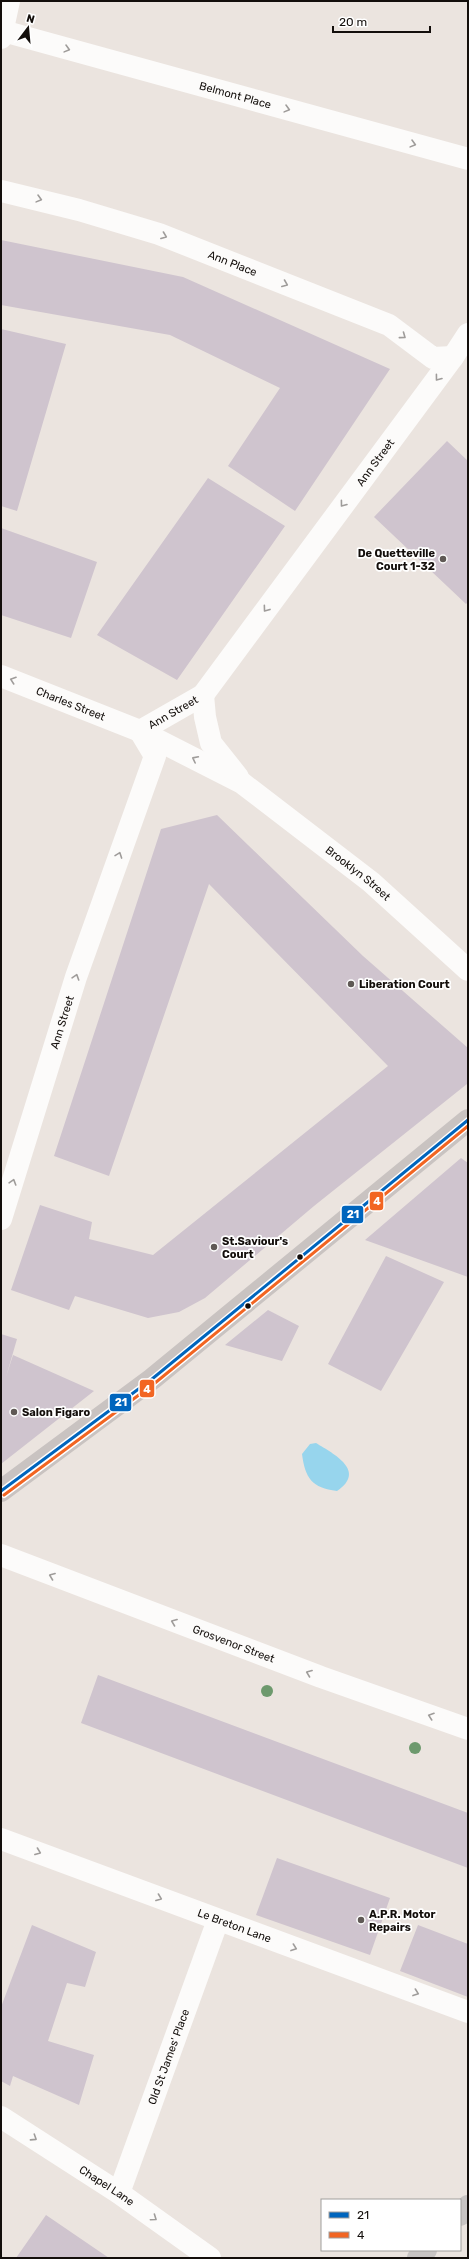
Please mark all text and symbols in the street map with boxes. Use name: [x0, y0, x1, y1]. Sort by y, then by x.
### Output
north arrow: [8, 8, 48, 48]
scale bar: [333, 8, 430, 34]
text: N: [25, 12, 36, 26]
text: 20 m: [339, 15, 367, 29]
one-way arrow: [64, 44, 71, 53]
street label: Belmont Place: [198, 79, 273, 112]
one-way arrow: [284, 104, 291, 113]
one-way arrow: [409, 139, 416, 148]
one-way arrow: [36, 195, 42, 203]
one-way arrow: [160, 231, 167, 239]
street label: Ann Place: [206, 248, 259, 279]
one-way arrow: [281, 279, 288, 287]
one-way arrow: [399, 331, 406, 339]
one-way arrow: [435, 374, 443, 381]
street label: Ann Street: [354, 436, 398, 489]
one-way arrow: [341, 500, 348, 507]
place label: De Quetteville Court 1-32: [358, 547, 435, 573]
marker: De Quetteville Court 1-32: [438, 554, 448, 564]
one-way arrow: [264, 605, 271, 612]
one-way arrow: [10, 677, 17, 685]
street label: Charles Street: [34, 685, 108, 724]
street label: Ann Street: [146, 693, 201, 732]
one-way arrow: [192, 756, 199, 764]
street label: Brooklyn Street: [323, 843, 394, 904]
one-way arrow: [115, 851, 123, 858]
one-way arrow: [71, 974, 80, 981]
place label: Liberation Court: [359, 978, 450, 991]
marker: Liberation Court: [346, 979, 356, 989]
street label: Ann Street: [48, 993, 77, 1051]
one-way arrow: [8, 1178, 17, 1185]
line badge: 4: [369, 1191, 384, 1211]
text: 4: [373, 1195, 381, 1208]
line badge: 21: [341, 1205, 364, 1224]
text: 21: [347, 1208, 359, 1221]
place label: St.Saviour's Court: [222, 1235, 288, 1261]
marker: St.Saviour's Court: [209, 1242, 219, 1252]
unlabelled marker: [295, 1252, 305, 1262]
unlabelled marker: [243, 1301, 253, 1311]
line badge: 4: [139, 1379, 155, 1398]
text: 4: [143, 1383, 151, 1396]
line badge: 21: [109, 1393, 132, 1412]
text: 21: [115, 1396, 127, 1409]
place label: Salon Figaro: [22, 1406, 90, 1419]
marker: Salon Figaro: [9, 1407, 19, 1417]
one-way arrow: [49, 1572, 56, 1580]
one-way arrow: [171, 1618, 178, 1626]
street label: Grosvenor Street: [191, 1623, 277, 1666]
one-way arrow: [305, 1669, 312, 1677]
one-way arrow: [428, 1712, 435, 1721]
one-way arrow: [34, 1848, 41, 1856]
one-way arrow: [156, 1893, 163, 1901]
street label: Le Breton Lane: [196, 1906, 273, 1946]
place label: A.P.R. Motor Repairs: [369, 1908, 436, 1934]
marker: A.P.R. Motor Repairs: [356, 1915, 366, 1925]
one-way arrow: [291, 1943, 298, 1952]
one-way arrow: [413, 1989, 420, 1997]
street label: Old St James' Place: [146, 2007, 192, 2106]
one-way arrow: [30, 2133, 37, 2141]
street label: Chapel Lane: [77, 2163, 137, 2209]
legend: [321, 2199, 461, 2251]
text: 21: [357, 2208, 369, 2222]
one-way arrow: [149, 2213, 156, 2220]
text: 4: [357, 2228, 365, 2242]

